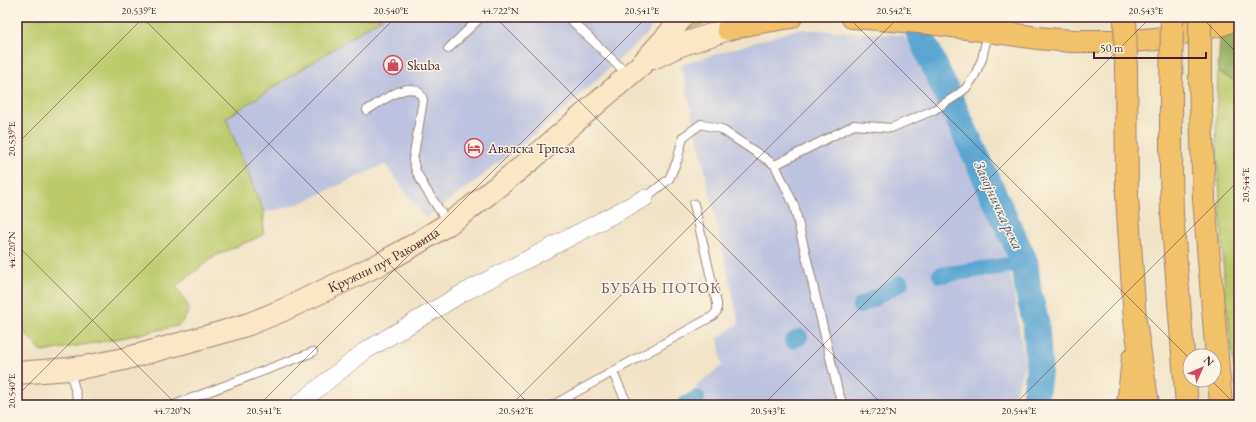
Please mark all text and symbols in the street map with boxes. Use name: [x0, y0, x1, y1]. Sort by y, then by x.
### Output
text: 20.539°E: [122, 4, 157, 17]
text: 20.540°E: [374, 4, 409, 17]
text: 44.722°N: [481, 4, 519, 17]
text: 20.541°E: [625, 4, 660, 17]
text: 20.542°E: [877, 4, 912, 17]
text: 20.543°E: [1129, 4, 1164, 17]
scale bar: [1094, 34, 1206, 60]
text: 50 m: [1100, 40, 1124, 56]
shop icon: Skuba: [382, 54, 404, 76]
place label: Skuba: [407, 56, 440, 74]
text: 20.539°E: [5, 121, 18, 156]
hotel icon: Авалска Трпеза: [463, 137, 485, 159]
place label: Авалска Трпеза: [487, 139, 575, 157]
water label: Завојничка река: [970, 157, 1028, 253]
text: 20.544°E: [1239, 167, 1252, 202]
street label: Кружни пут Раковица: [325, 223, 443, 296]
text: 44.720°N: [5, 231, 18, 269]
district label: БУБАЊ ПОТОК: [601, 278, 721, 297]
north arrow: [1182, 348, 1222, 388]
text: N: [1201, 353, 1217, 369]
text: 20.540°E: [5, 373, 18, 408]
text: 44.720°N: [153, 404, 191, 417]
text: 20.541°E: [247, 404, 282, 417]
text: 20.542°E: [499, 404, 534, 417]
text: 20.543°E: [751, 404, 786, 417]
text: 44.722°N: [859, 404, 897, 417]
text: 20.544°E: [1002, 404, 1037, 417]

